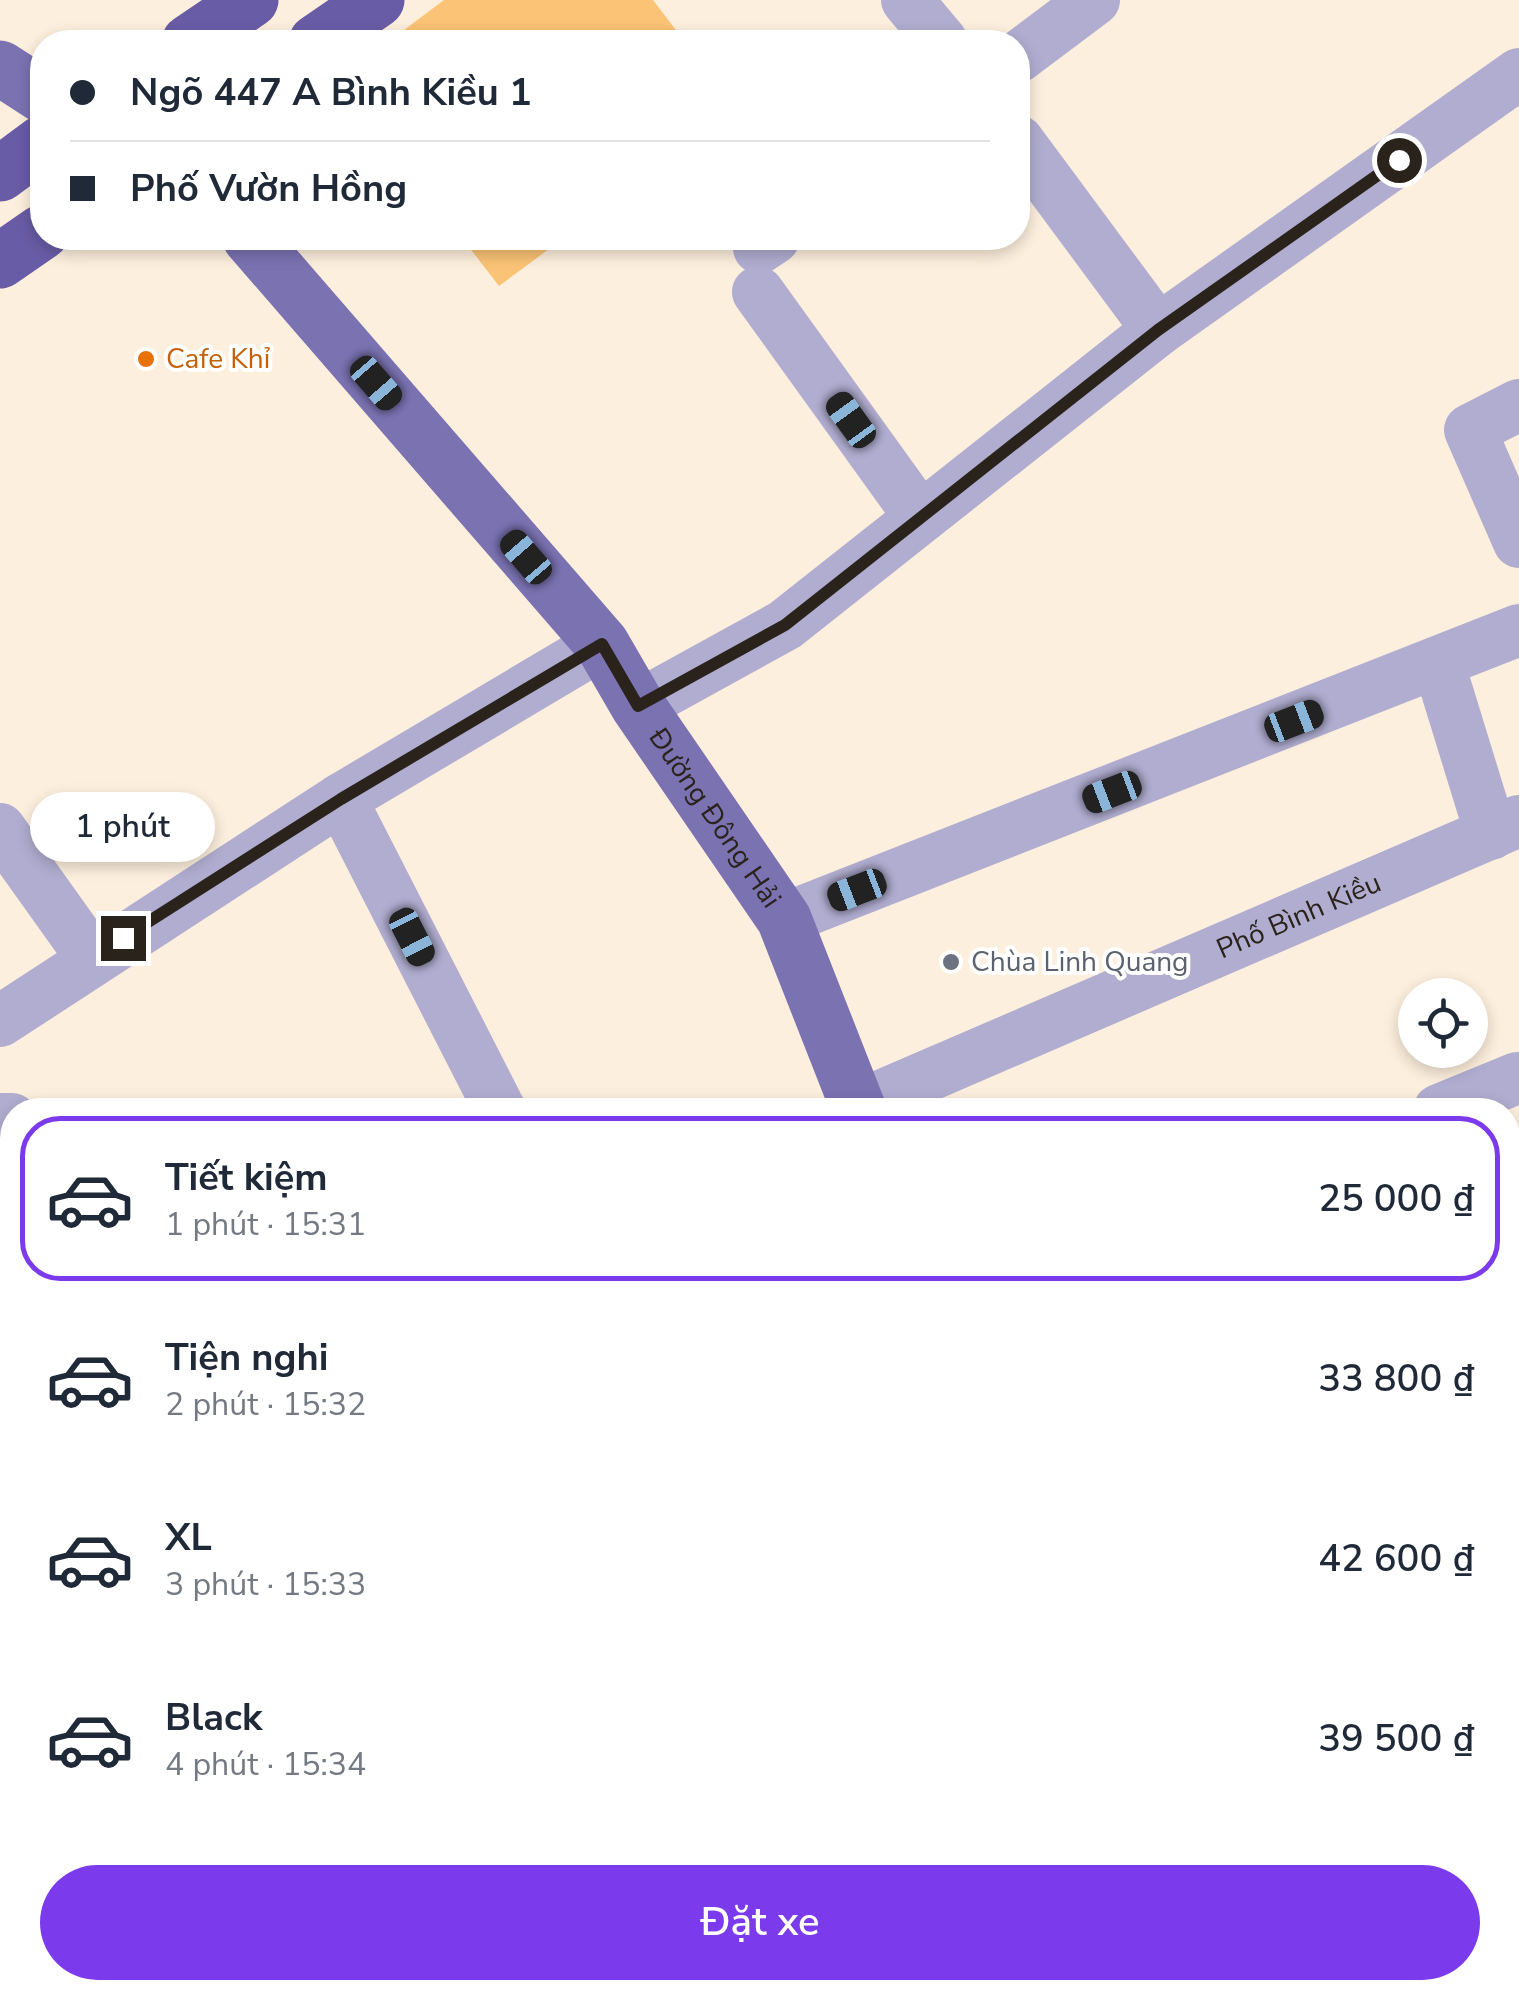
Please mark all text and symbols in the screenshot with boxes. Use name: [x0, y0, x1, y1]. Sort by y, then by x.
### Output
text: Ngõ 447 A Bình Kiều 1: [130, 67, 532, 118]
route start: [1377, 138, 1422, 183]
text: Phố Vườn Hồng: [130, 163, 407, 214]
place label: Cafe Khỉ: [166, 340, 271, 378]
marker: Cafe Khỉ: [135, 348, 157, 370]
car: [345, 351, 407, 415]
car: [821, 387, 881, 453]
car: [495, 525, 557, 589]
car: [1261, 696, 1327, 746]
street label: Đường Đông Hải: [639, 720, 790, 916]
car: [1079, 767, 1145, 817]
callout: 1 phút: [31, 793, 216, 863]
text: 1 phút: [75, 805, 170, 848]
street label: Phố Bình Kiều: [1211, 864, 1387, 968]
car: [824, 865, 890, 915]
car: [385, 903, 439, 971]
route end: [101, 916, 146, 961]
place label: Chùa Linh Quang: [971, 943, 1189, 981]
marker: Chùa Linh Quang: [940, 951, 962, 973]
map controls: [1398, 978, 1488, 1068]
button: locate: [1398, 978, 1488, 1068]
text: Tiết kiệm: [165, 1152, 328, 1203]
icon: car: [45, 1154, 135, 1244]
text: 25 000 ₫: [1318, 1173, 1475, 1224]
text: 1 phút · 15:31: [165, 1203, 366, 1246]
text: Tiện nghi: [165, 1332, 328, 1383]
icon: car: [45, 1334, 135, 1424]
text: 33 800 ₫: [1318, 1353, 1475, 1404]
text: 2 phút · 15:32: [165, 1383, 366, 1426]
text: XL: [165, 1512, 212, 1563]
icon: car: [45, 1514, 135, 1604]
text: 42 600 ₫: [1318, 1533, 1475, 1584]
text: 3 phút · 15:33: [165, 1563, 366, 1606]
text: Black: [165, 1692, 262, 1743]
icon: car: [45, 1694, 135, 1784]
text: 39 500 ₫: [1318, 1713, 1475, 1764]
text: 4 phút · 15:34: [165, 1743, 366, 1786]
button: Đặt xe: [40, 1865, 1480, 1980]

